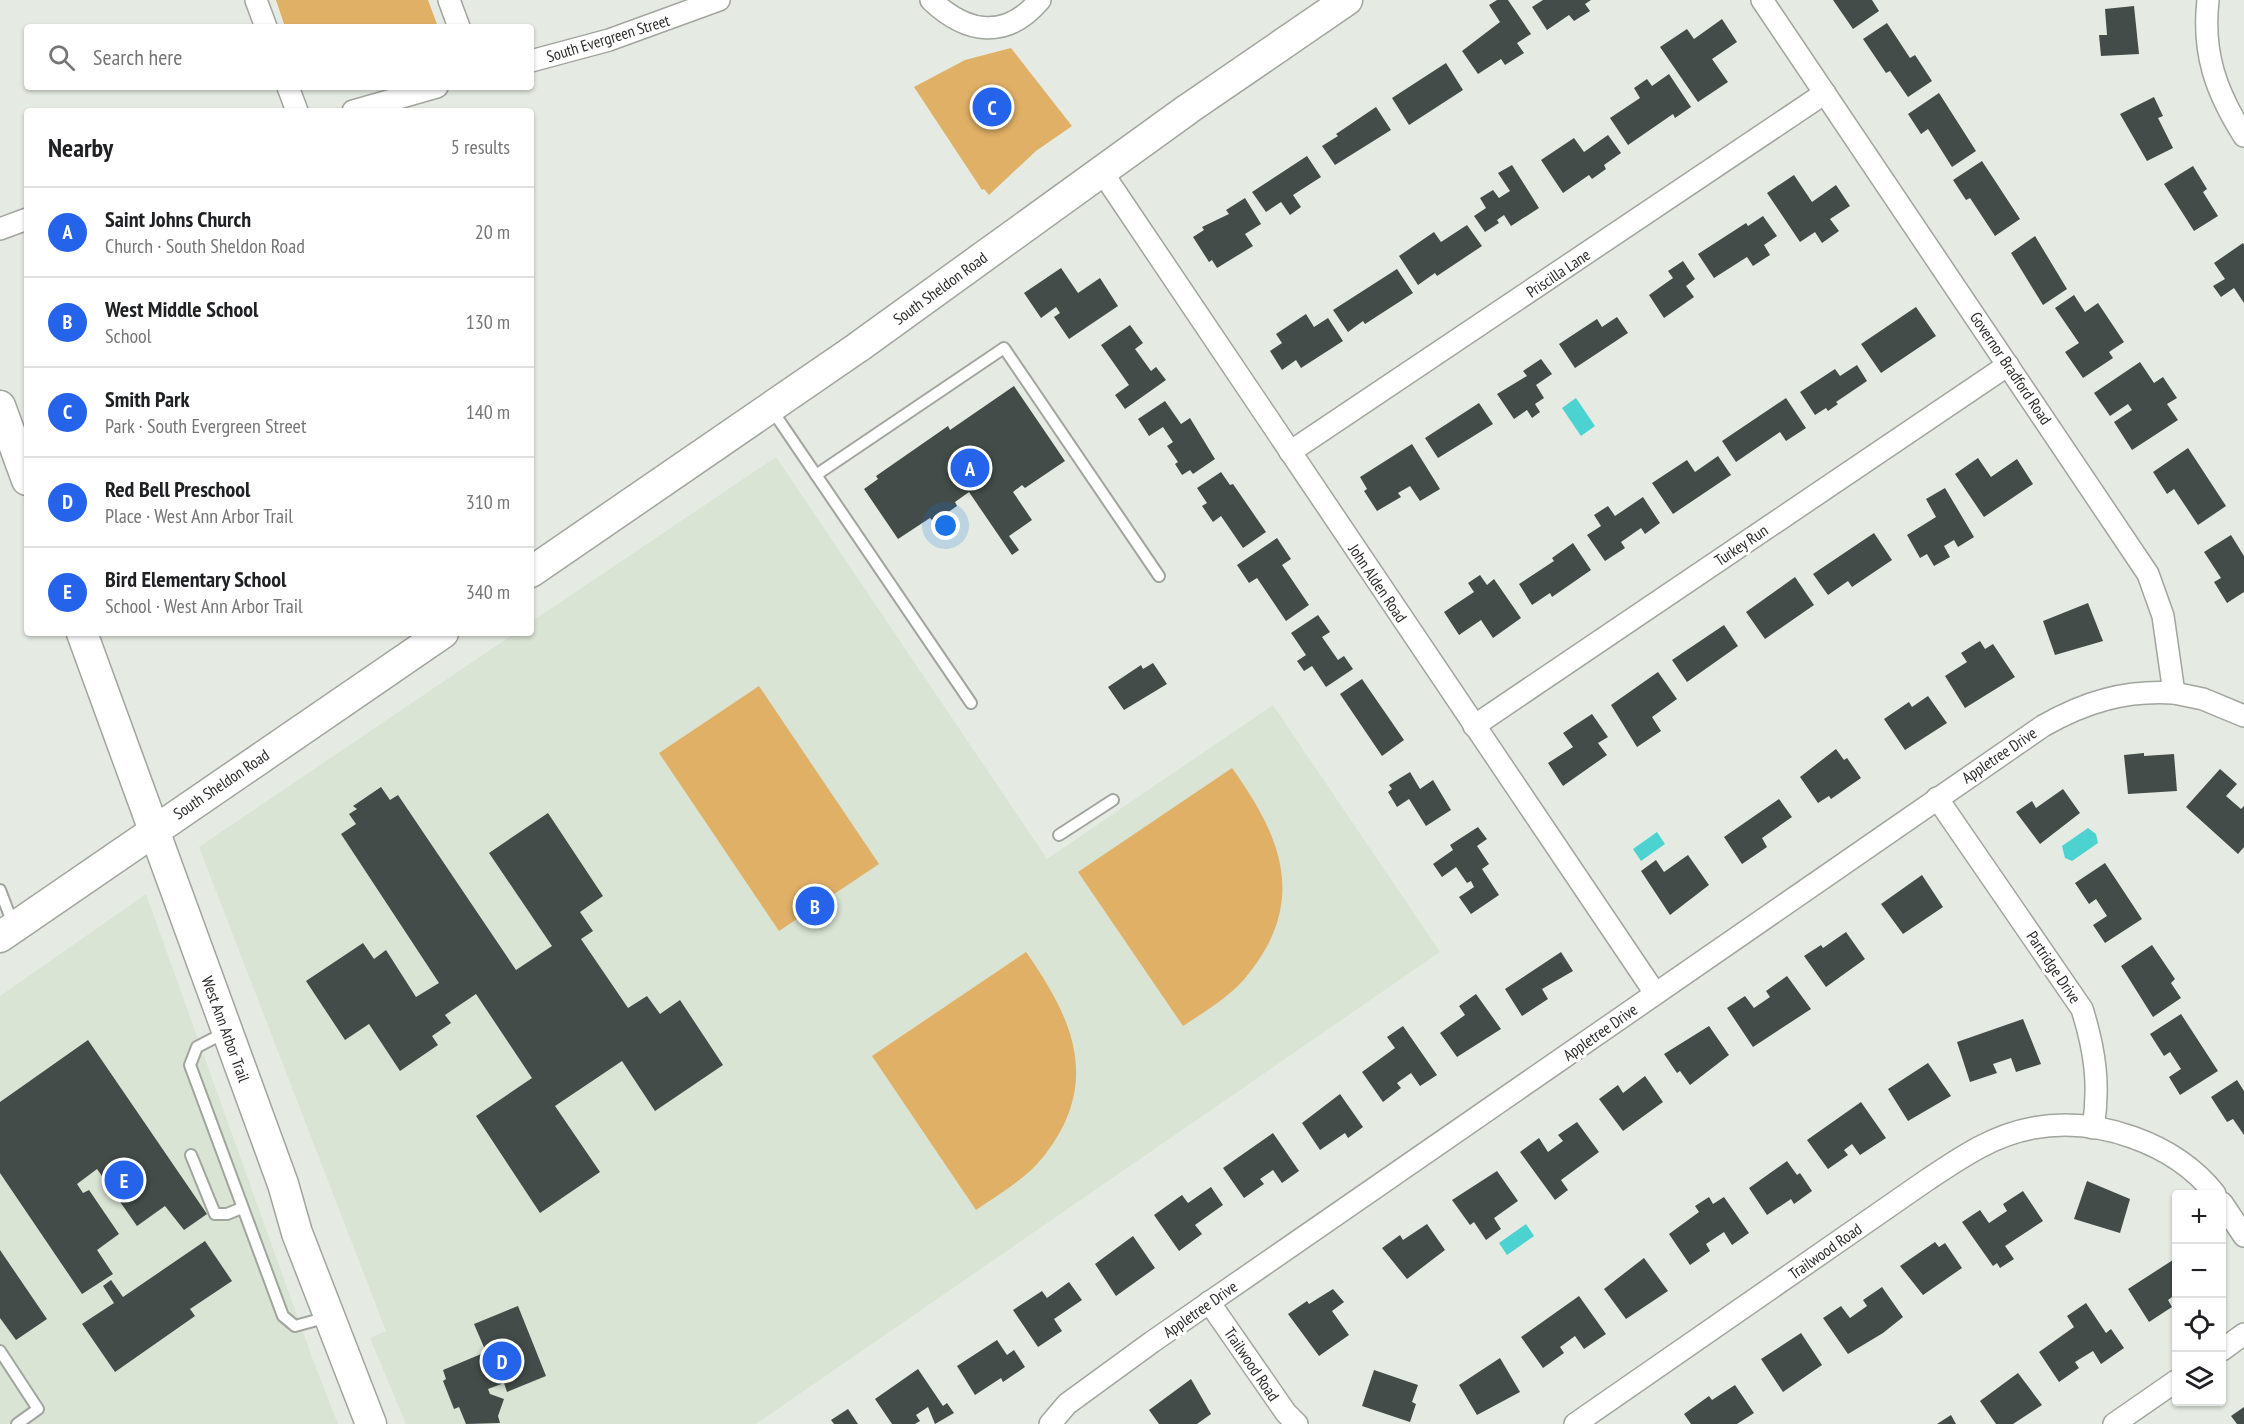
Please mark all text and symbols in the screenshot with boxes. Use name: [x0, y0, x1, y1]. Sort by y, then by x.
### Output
street label: South Evergreen Street: [544, 10, 672, 66]
search box: [24, 24, 534, 90]
icon: search: [45, 41, 78, 74]
text: Search here: [93, 43, 182, 71]
pin: C: [972, 84, 1012, 130]
text: Nearby: [48, 131, 113, 164]
text: 5 results: [451, 134, 510, 160]
text: Saint Johns Church: [105, 205, 251, 233]
text: A: [62, 219, 73, 245]
text: 20 m: [475, 219, 510, 245]
text: Church · South Sheldon Road: [105, 233, 305, 259]
street label: Priscilla Lane: [1522, 244, 1594, 302]
street label: South Sheldon Road: [889, 247, 991, 329]
text: West Middle School: [105, 295, 258, 323]
street label: Governor Bradford Road: [1966, 308, 2056, 428]
text: B: [63, 309, 72, 335]
text: 130 m: [466, 309, 510, 335]
text: School: [105, 323, 151, 349]
text: Smith Park: [105, 385, 190, 413]
text: C: [63, 399, 72, 425]
text: 140 m: [466, 399, 510, 425]
text: Park · South Evergreen Street: [105, 413, 306, 439]
pin: A: [950, 446, 990, 490]
text: Red Bell Preschool: [105, 475, 250, 503]
text: D: [62, 489, 73, 515]
text: 310 m: [466, 489, 510, 515]
text: Place · West Ann Arbor Trail: [105, 503, 293, 529]
your location: [931, 511, 960, 540]
street label: Turkey Run: [1710, 520, 1772, 570]
street label: John Alden Road: [1344, 539, 1412, 626]
text: Bird Elementary School: [105, 565, 286, 593]
text: E: [63, 579, 72, 605]
text: 340 m: [466, 579, 510, 605]
text: School · West Ann Arbor Trail: [105, 593, 303, 619]
street label: Appletree Drive: [1958, 723, 2040, 787]
street label: South Sheldon Road: [169, 745, 273, 823]
pin: B: [796, 884, 834, 928]
street label: Partridge Drive: [2022, 927, 2086, 1007]
street label: West Ann Arbor Trail: [198, 973, 254, 1085]
street label: Appletree Drive: [1559, 999, 1641, 1065]
pin: E: [104, 1158, 144, 1202]
map controls: [2172, 1190, 2226, 1406]
button: +: [2172, 1190, 2226, 1244]
street label: Trailwood Road: [1785, 1219, 1865, 1283]
button: −: [2172, 1244, 2226, 1298]
street label: Appletree Drive: [1159, 1276, 1241, 1342]
button: locate: [2172, 1298, 2226, 1352]
street label: Trailwood Road: [1220, 1323, 1284, 1405]
pin: D: [482, 1338, 522, 1384]
button: layers: [2172, 1352, 2226, 1406]

